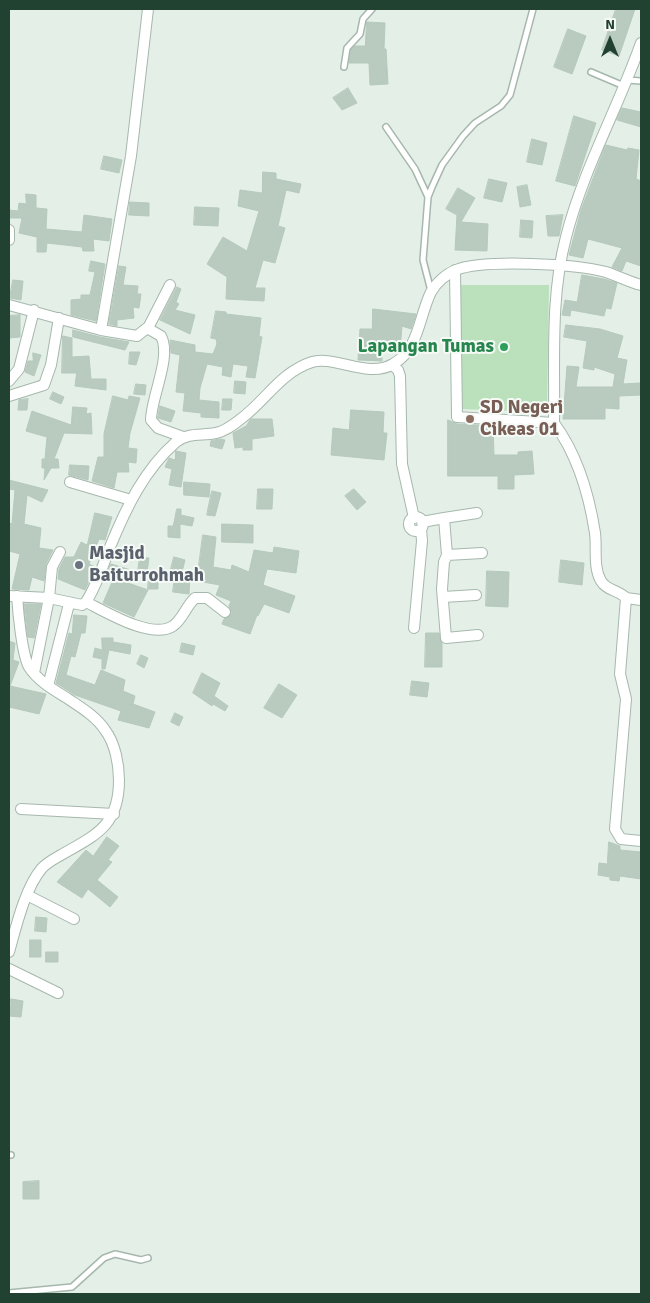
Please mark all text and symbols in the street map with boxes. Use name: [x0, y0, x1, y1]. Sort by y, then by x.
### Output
north arrow: [585, 15, 635, 65]
text: N: [605, 16, 615, 33]
place label: Lapangan Tumas: [357, 336, 494, 358]
marker: Lapangan Tumas: [498, 341, 510, 353]
place label: SD Negeri Cikeas 01: [480, 397, 563, 441]
marker: SD Negeri Cikeas 01: [464, 413, 476, 425]
place label: Masjid Baiturrohmah: [89, 543, 204, 587]
marker: Masjid Baiturrohmah: [73, 559, 85, 571]

